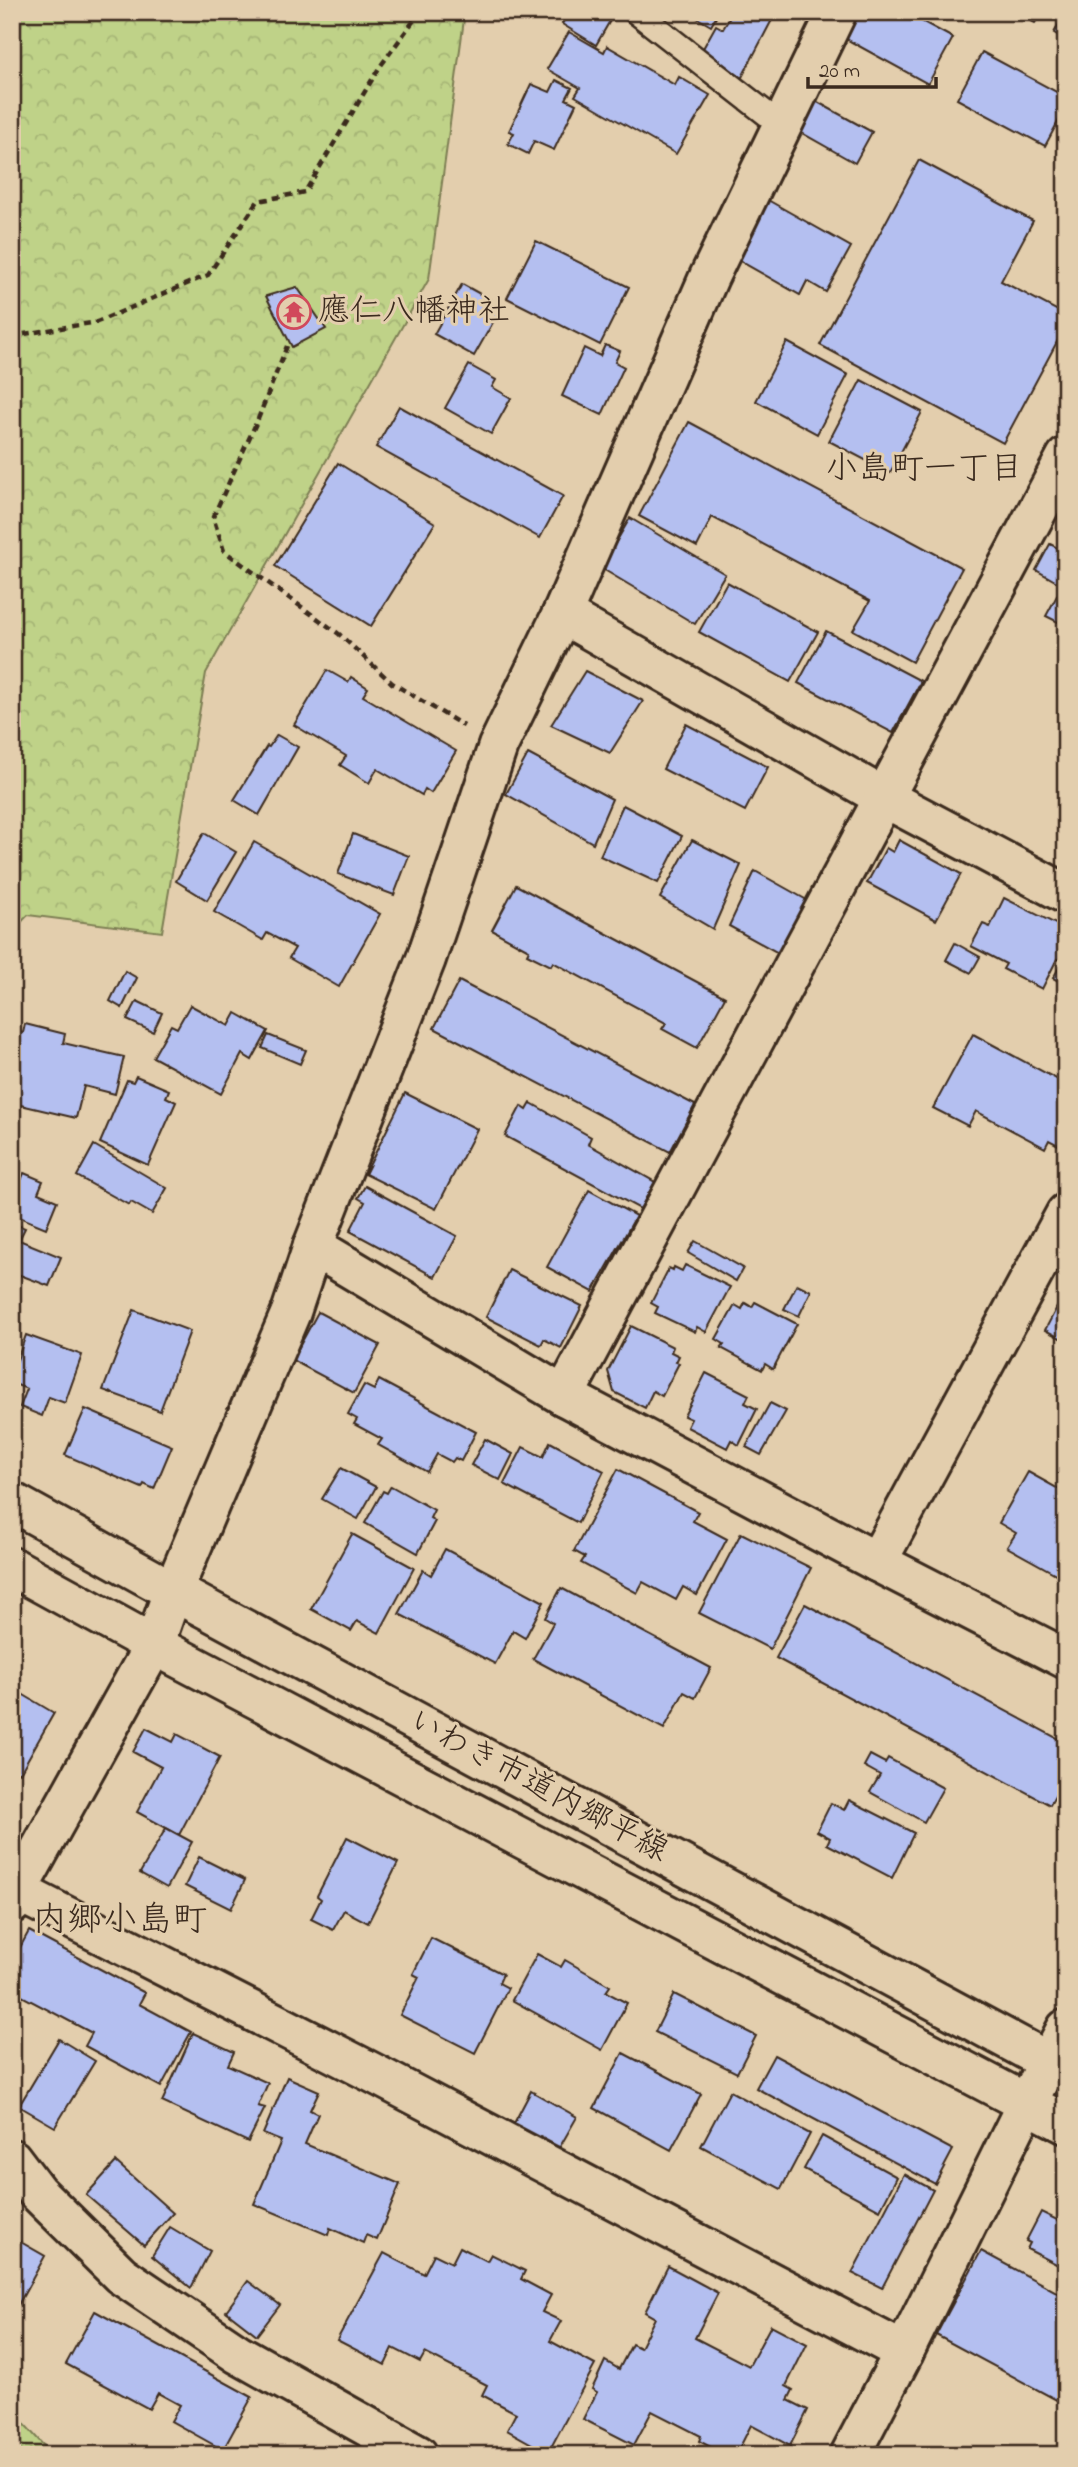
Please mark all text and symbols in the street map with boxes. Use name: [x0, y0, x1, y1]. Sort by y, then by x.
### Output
scale bar: [808, 46, 936, 90]
text: 20 m: [819, 57, 860, 87]
place label: 應仁八幡神社: [318, 289, 510, 336]
temple icon: 應仁八幡神社: [275, 293, 313, 331]
district label: 小島町一丁目: [825, 446, 1023, 494]
street label: いわき市道内郷平線: [400, 1699, 676, 1875]
district label: 内郷小島町: [32, 1896, 208, 1947]

